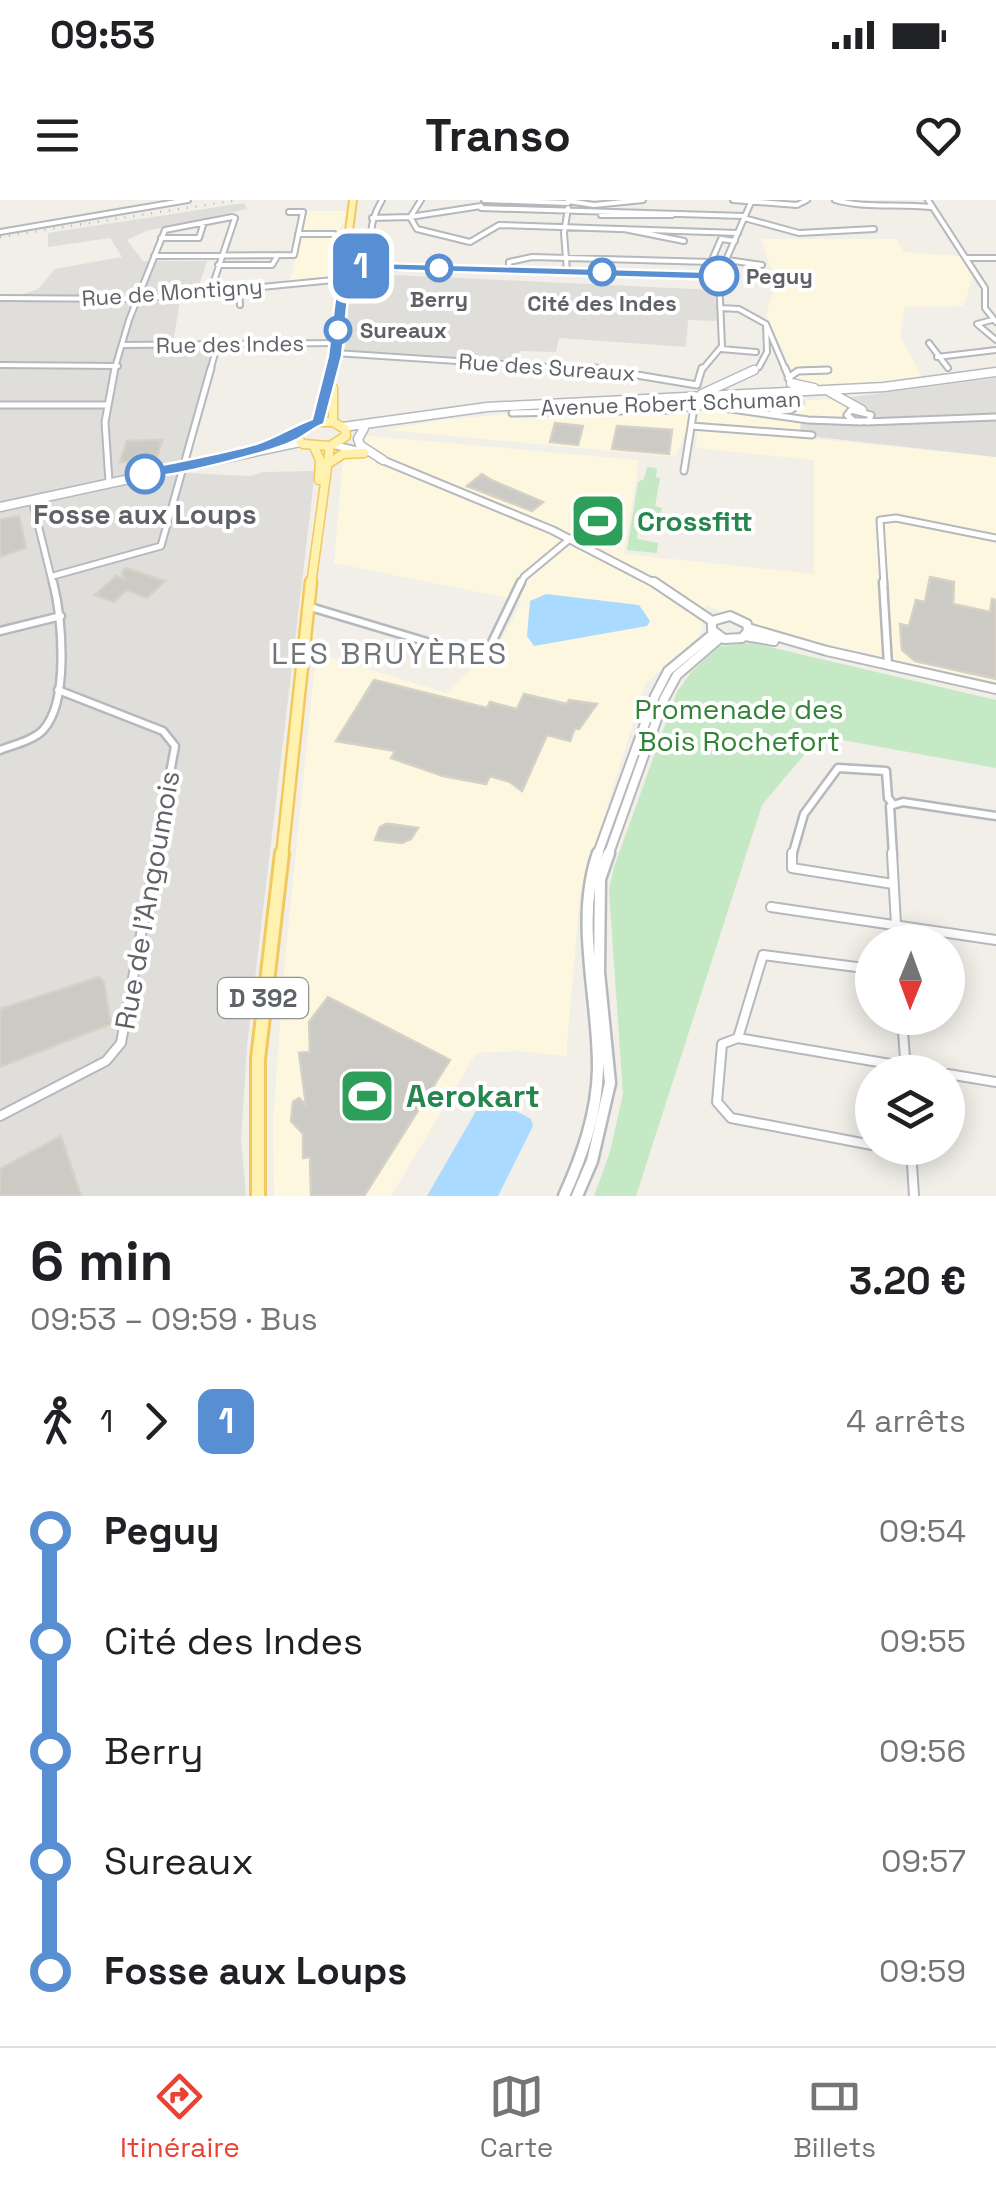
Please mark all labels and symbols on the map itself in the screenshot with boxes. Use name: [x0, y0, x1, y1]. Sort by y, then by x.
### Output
line badge: 1: [328, 234, 394, 298]
marker: Berry: [426, 255, 452, 281]
marker: Peguy: [700, 257, 738, 295]
marker: Cité des Indes: [589, 259, 615, 285]
place label: Peguy: [746, 262, 813, 290]
street label: Rue de Montigny: [81, 272, 263, 312]
place label: Berry: [410, 285, 468, 313]
place label: Cité des Indes: [527, 289, 677, 317]
place label: Sureaux: [360, 316, 447, 344]
marker: Sureaux: [325, 317, 351, 343]
street label: Rue des Indes: [156, 329, 304, 359]
street label: Rue des Sureaux: [458, 347, 636, 387]
street label: Avenue Robert Schuman: [540, 384, 802, 422]
marker: Fosse aux Loups: [126, 455, 164, 493]
sports icon: Crossfitt: [568, 491, 628, 551]
place label: Fosse aux Loups: [33, 496, 257, 532]
place label: Crossfitt: [637, 503, 753, 539]
district label: LES BRUYÈRES: [271, 634, 509, 673]
park label: Promenade des Bois Rochefort: [635, 691, 843, 759]
street label: Rue de l'Angoumois: [107, 768, 187, 1032]
north arrow: [855, 925, 965, 1035]
road number: D 392: [218, 978, 308, 1018]
sports icon: Aerokart: [337, 1066, 397, 1126]
place label: Aerokart: [406, 1076, 540, 1116]

